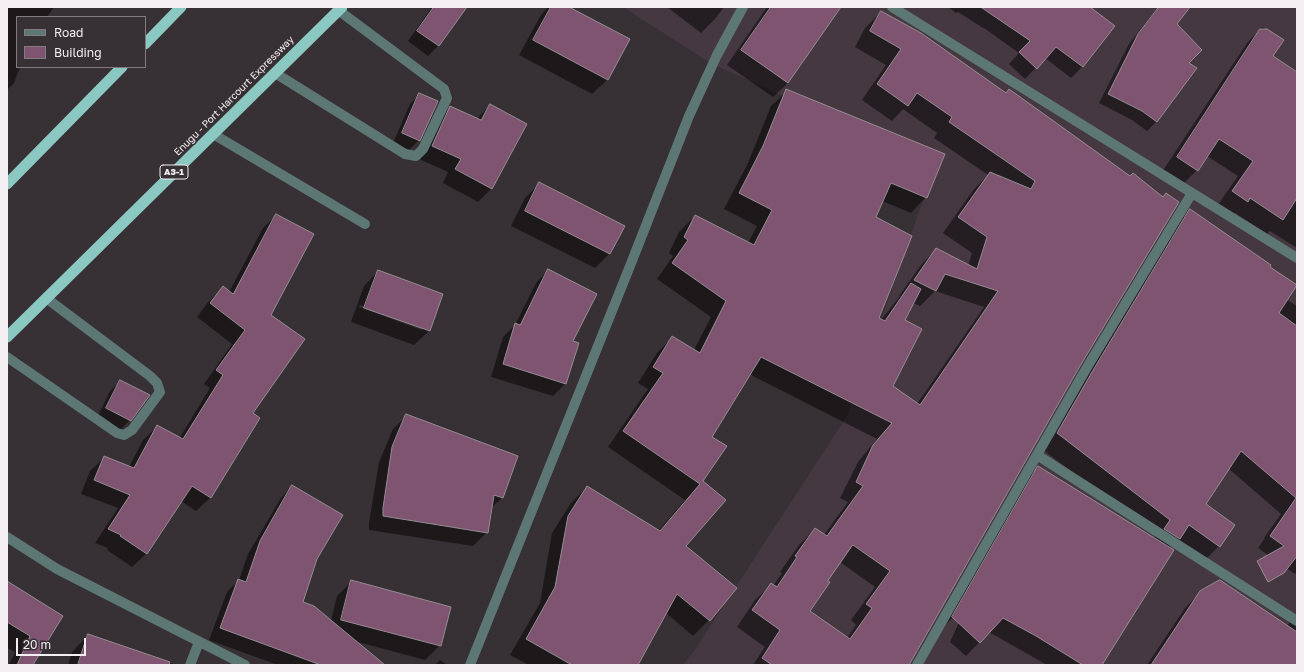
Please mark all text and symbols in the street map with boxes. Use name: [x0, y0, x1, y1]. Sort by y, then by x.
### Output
legend: [16, 16, 146, 68]
text: Road: [54, 25, 83, 40]
street label: Enugu - Port Harcourt Expressway: [172, 34, 296, 158]
text: Building: [54, 45, 102, 60]
road number: A3-1: [160, 165, 188, 179]
scale bar: [18, 630, 88, 656]
text: 20 m: [23, 637, 51, 652]

